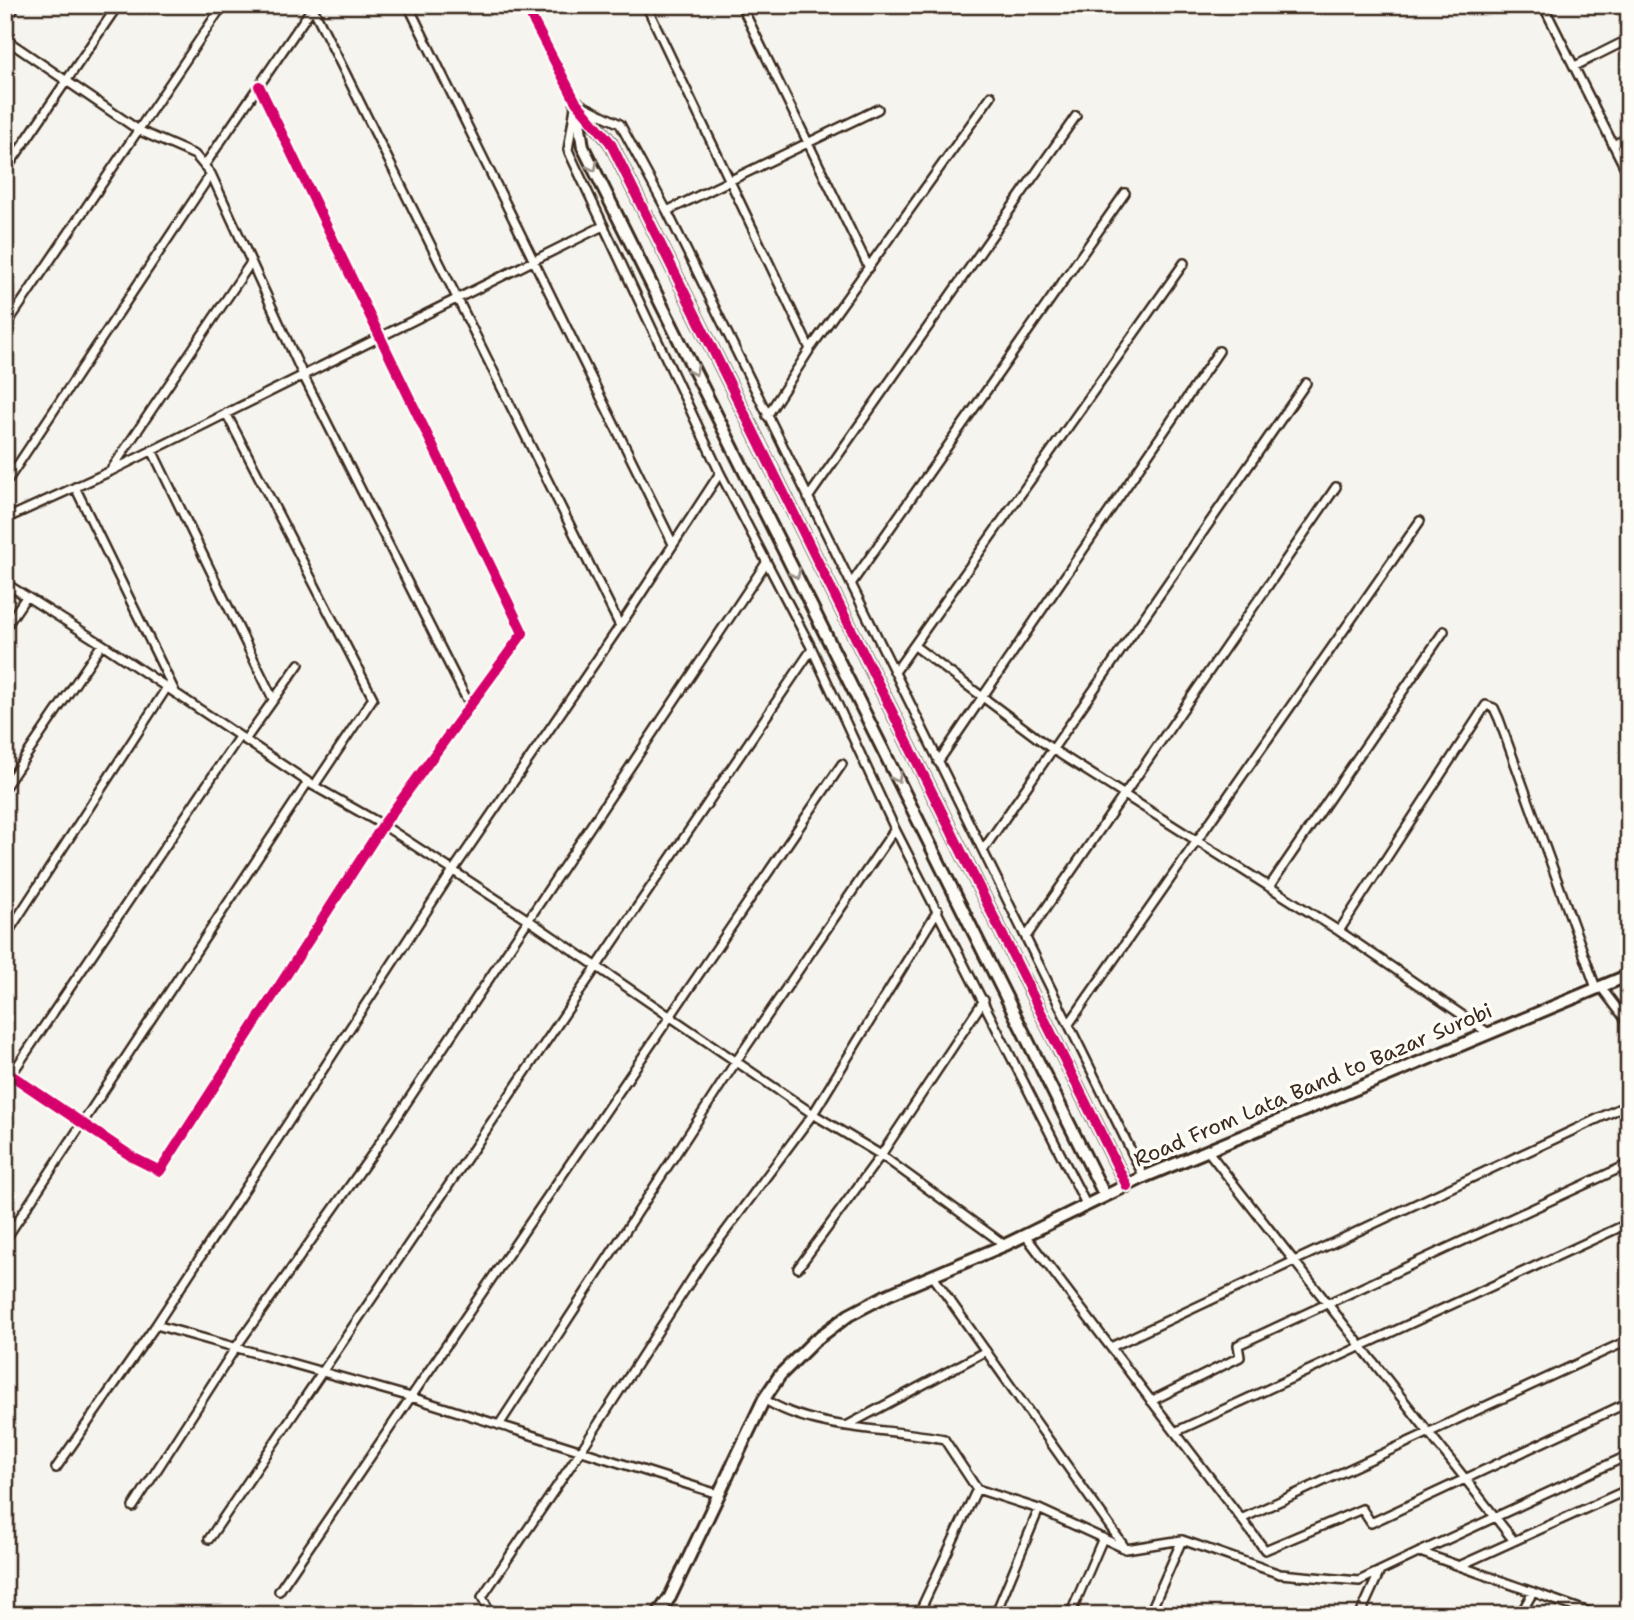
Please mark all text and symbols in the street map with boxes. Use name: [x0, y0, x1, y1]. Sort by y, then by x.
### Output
one-way arrow: [584, 160, 598, 172]
one-way arrow: [686, 364, 700, 376]
one-way arrow: [787, 567, 801, 579]
one-way arrow: [889, 771, 903, 783]
street label: Road From Lata Band to Bazar Surobi: [1129, 997, 1497, 1173]

